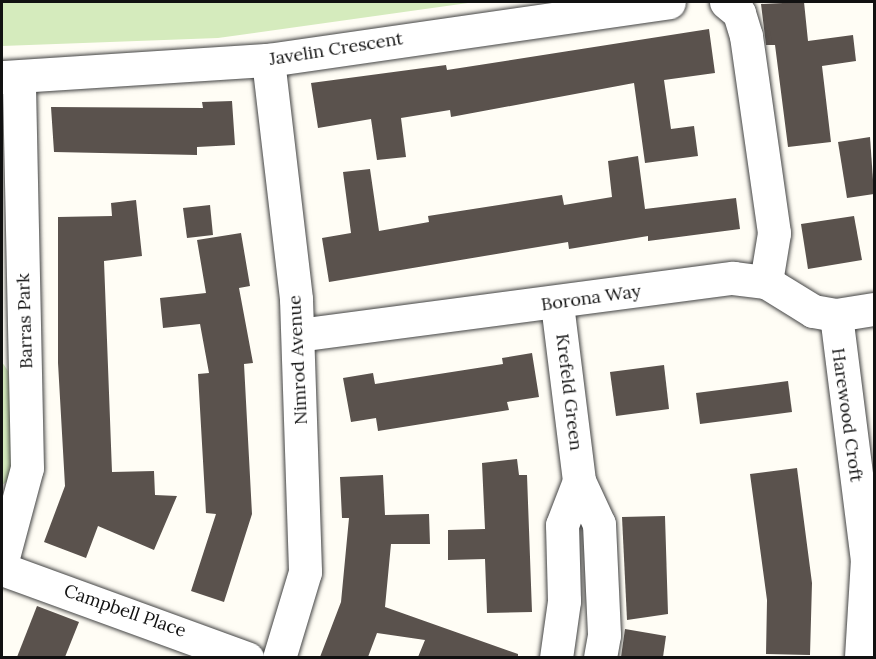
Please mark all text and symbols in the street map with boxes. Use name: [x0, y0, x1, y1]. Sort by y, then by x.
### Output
street label: Javelin Crescent: [268, 28, 404, 70]
street label: Barras Park: [13, 273, 37, 369]
street label: Borona Way: [540, 280, 642, 316]
street label: Nimrod Avenue: [284, 295, 312, 425]
street label: Krefeld Green: [551, 332, 587, 452]
street label: Harewood Croft: [827, 347, 867, 483]
street label: Campbell Place: [61, 580, 189, 642]

